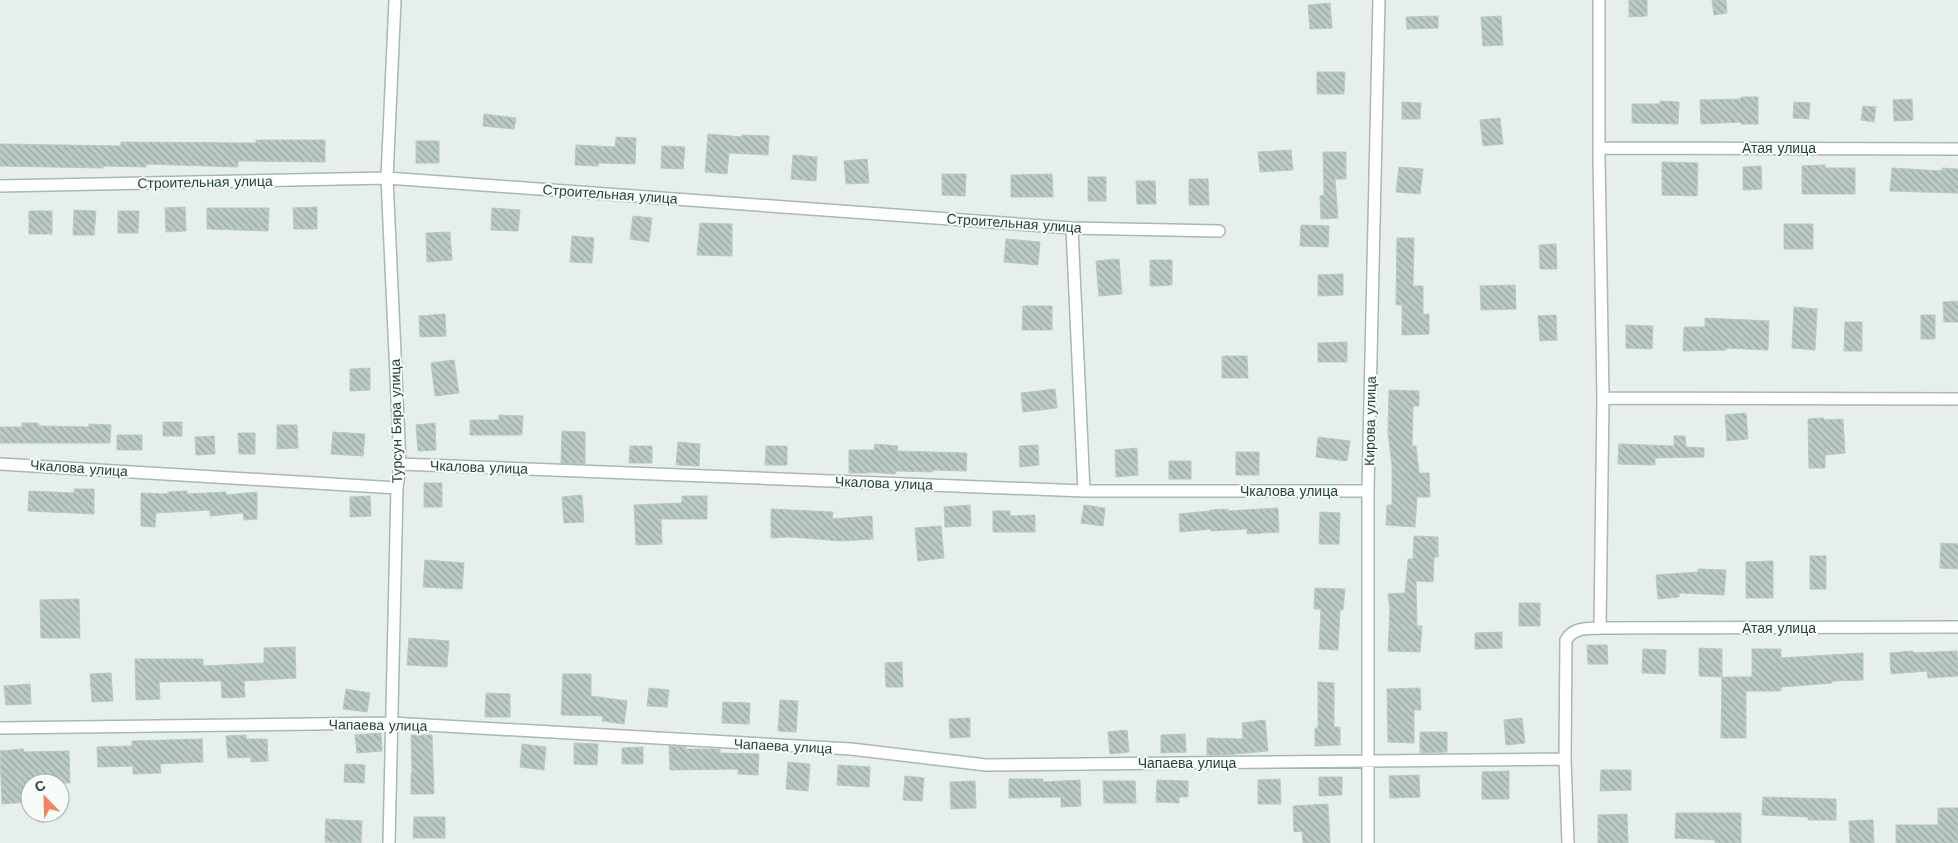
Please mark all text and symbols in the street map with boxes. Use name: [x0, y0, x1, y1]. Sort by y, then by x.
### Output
street label: Атая улица: [1742, 140, 1816, 156]
street label: Строительная улица: [137, 173, 273, 191]
street label: Строительная улица: [542, 181, 678, 207]
street label: Строительная улица: [946, 210, 1082, 236]
street label: Турсун Бяра улица: [387, 358, 405, 483]
street label: Кирова улица: [1361, 376, 1379, 466]
street label: Чкалова улица: [30, 457, 129, 479]
street label: Чкалова улица: [430, 457, 528, 477]
street label: Чкалова улица: [835, 473, 933, 493]
street label: Чкалова улица: [1240, 483, 1338, 499]
street label: Атая улица: [1742, 620, 1816, 636]
street label: Чапаева улица: [329, 716, 428, 734]
street label: Чапаева улица: [733, 735, 833, 757]
street label: Чапаева улица: [1138, 755, 1237, 771]
north arrow: [20, 773, 70, 823]
text: С: [32, 777, 48, 795]

